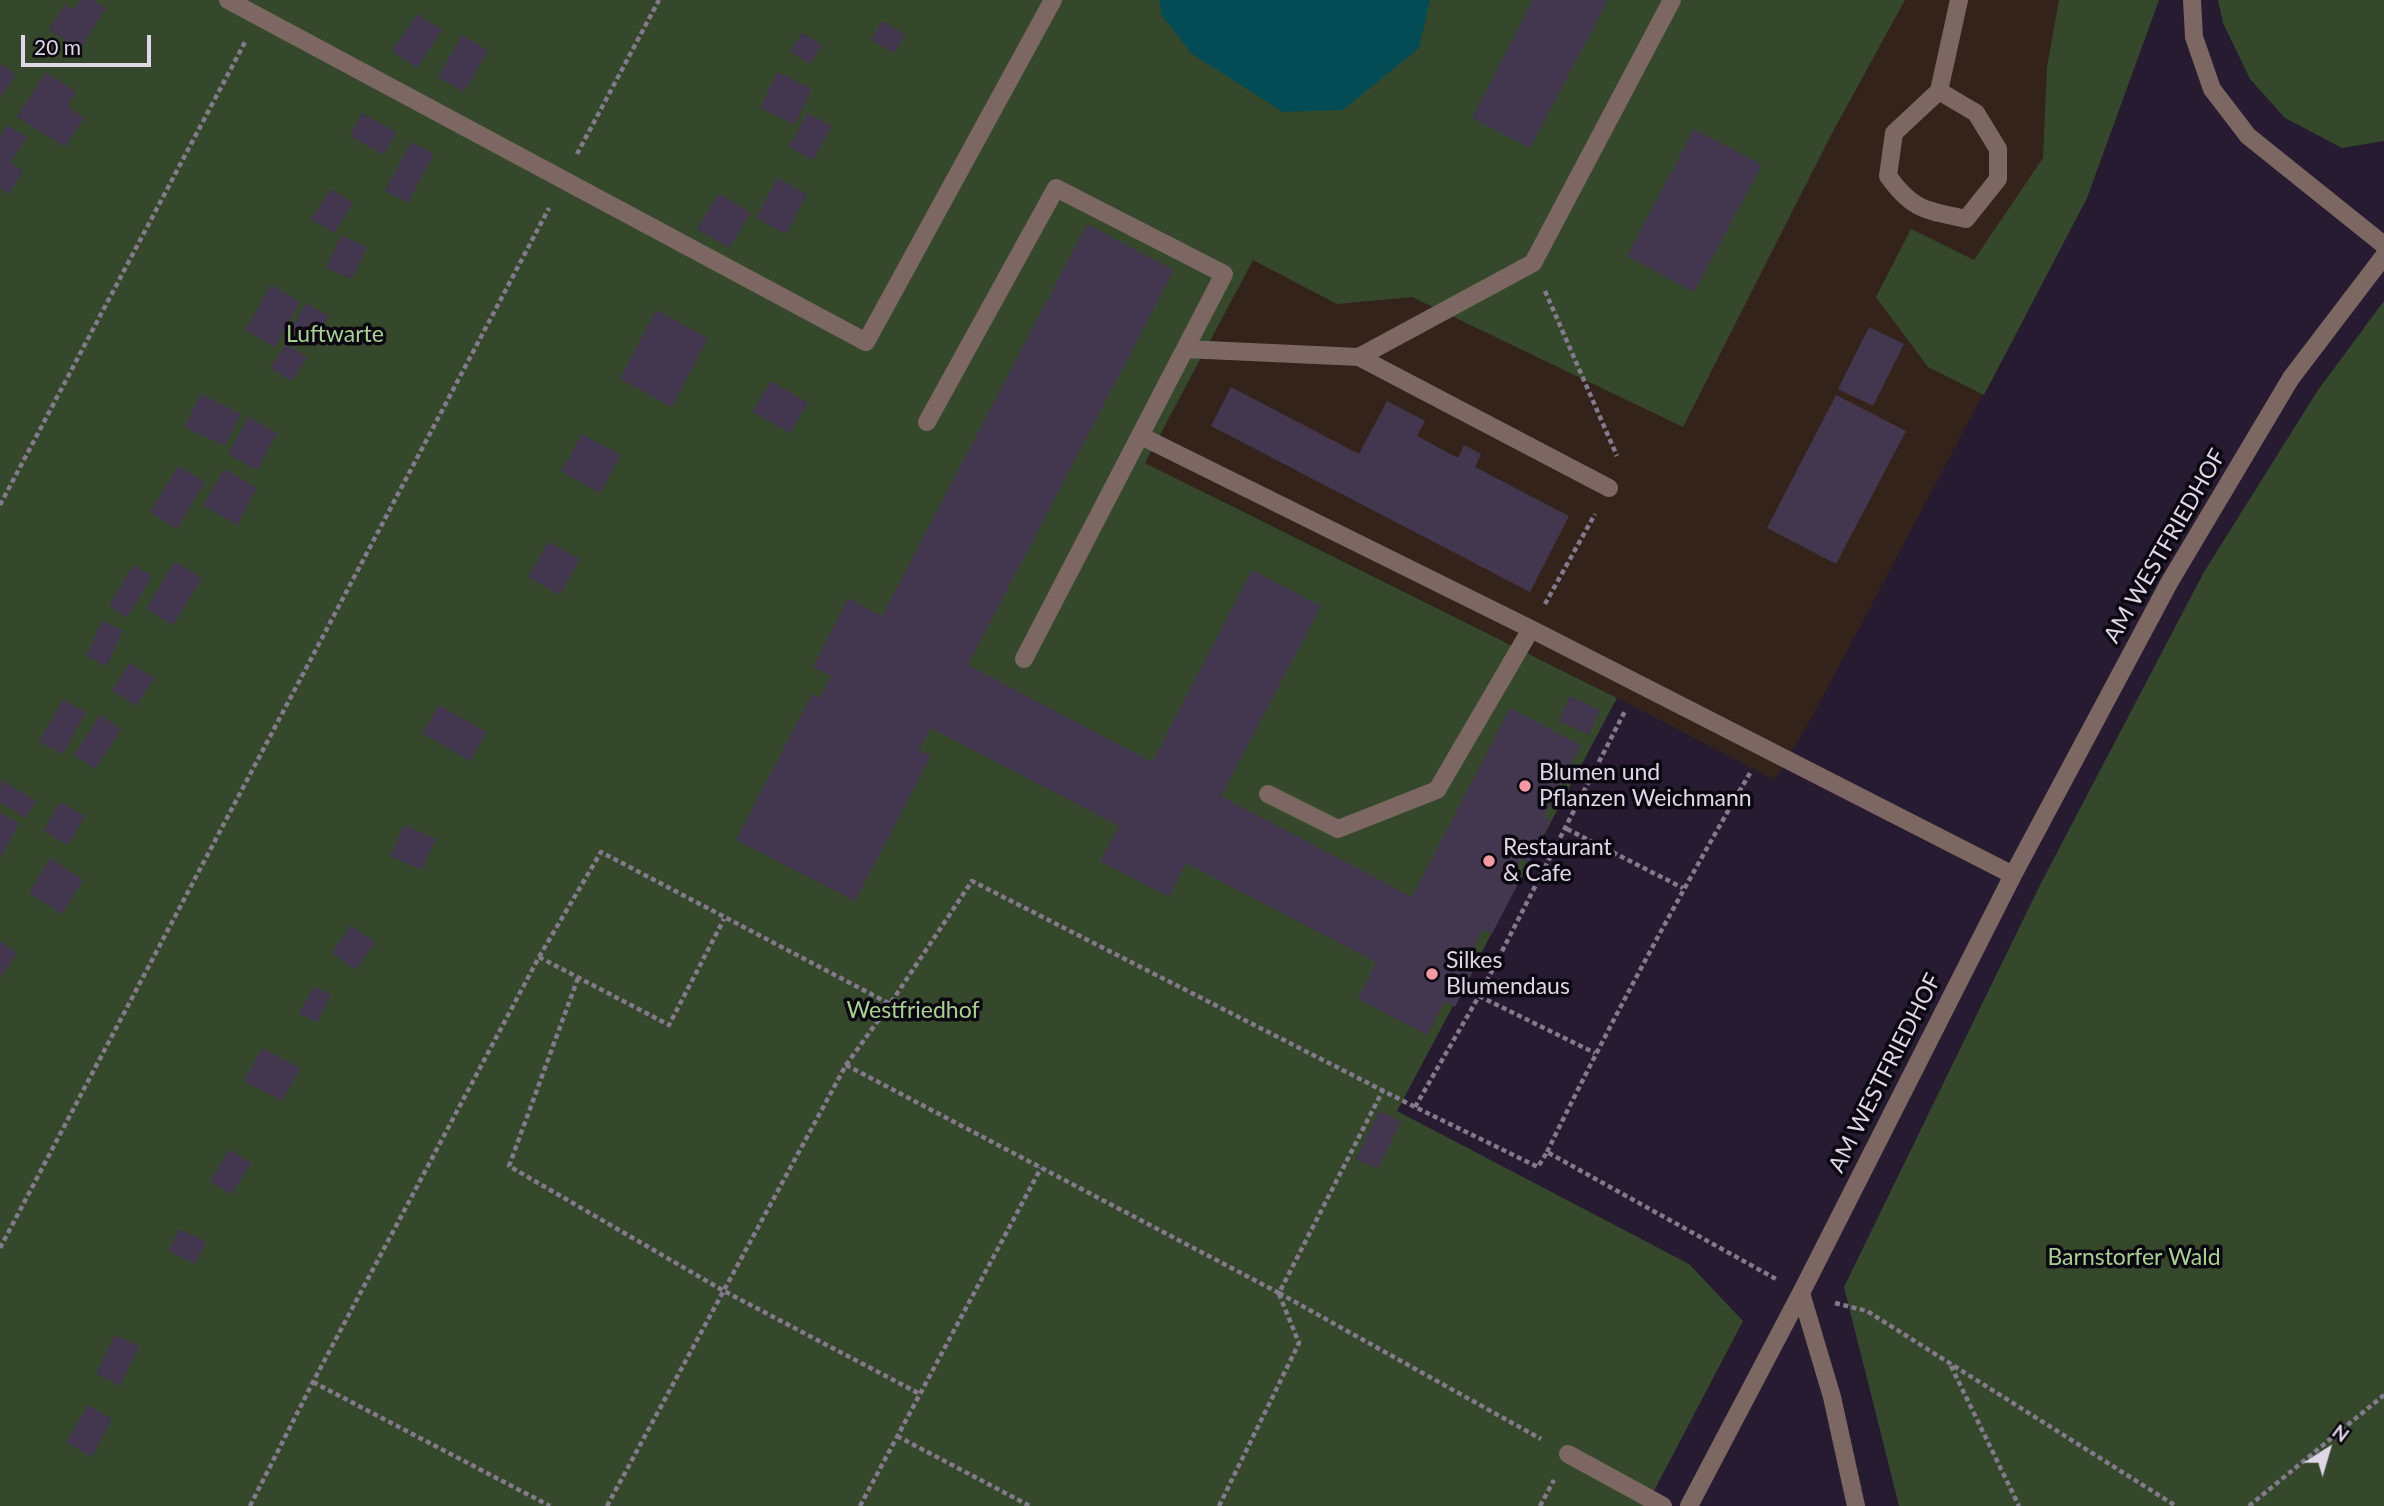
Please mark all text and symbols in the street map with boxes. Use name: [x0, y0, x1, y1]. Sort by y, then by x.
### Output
scale bar: [24, 21, 154, 65]
text: 20 m: [34, 34, 81, 59]
park label: Luftwarte: [286, 321, 384, 349]
street label: AM WESTFRIEDHOF: [2098, 444, 2232, 648]
place label: Blumen und Pflanzen Weichmann: [1539, 759, 1752, 813]
marker: Blumen und Pflanzen Weichmann: [1517, 778, 1533, 794]
place label: Restaurant & Cafe: [1503, 834, 1612, 888]
marker: Restaurant & Cafe: [1481, 853, 1497, 869]
place label: Silkes Blumendaus: [1446, 947, 1570, 1001]
marker: Silkes Blumendaus: [1424, 966, 1440, 982]
street label: AM WESTFRIEDHOF: [1823, 969, 1947, 1177]
park label: Westfriedhof: [846, 997, 980, 1025]
park label: Barnstorfer Wald: [2047, 1244, 2221, 1272]
north arrow: [2293, 1415, 2363, 1485]
text: N: [2328, 1419, 2354, 1446]

